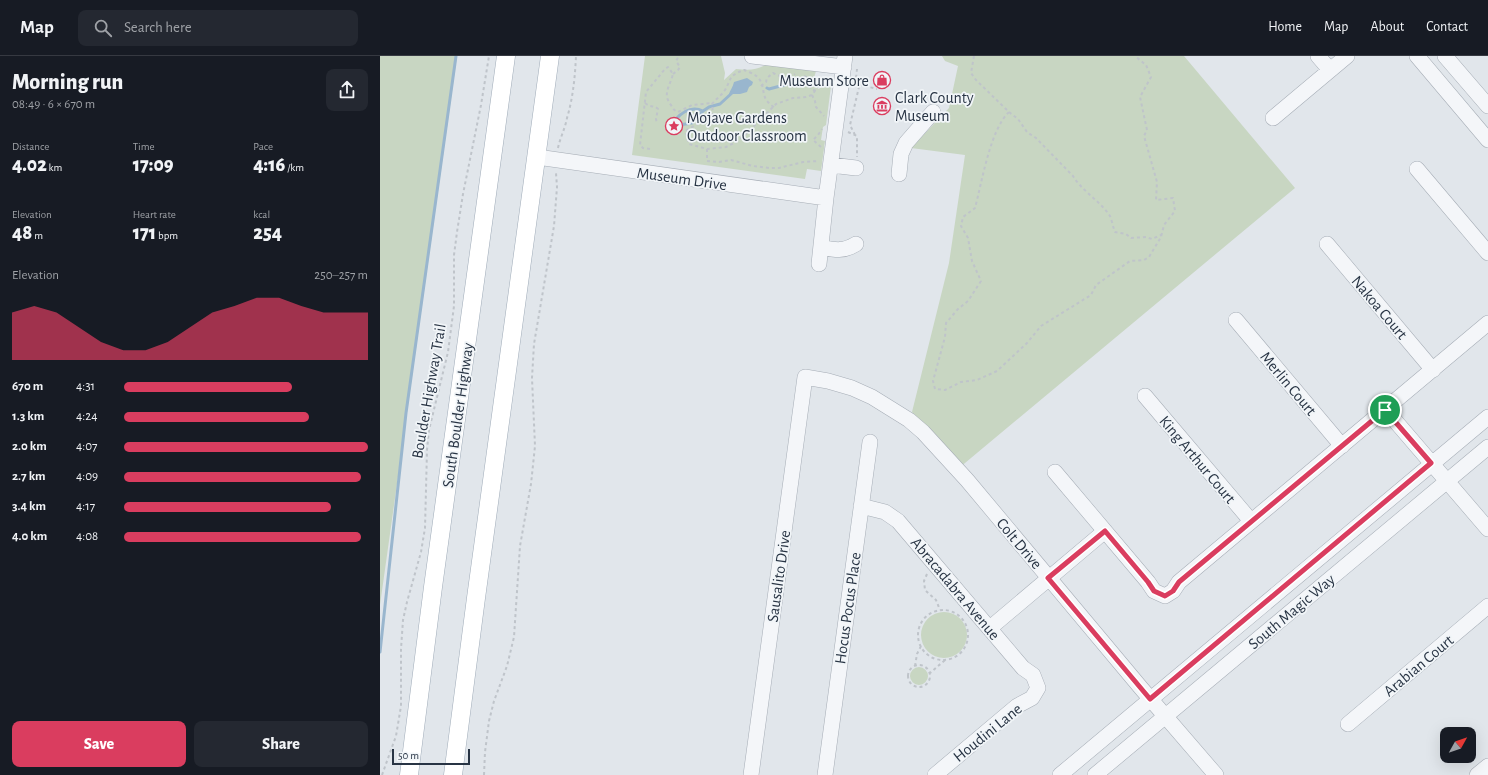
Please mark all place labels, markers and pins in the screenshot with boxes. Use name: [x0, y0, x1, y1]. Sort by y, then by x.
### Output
shop icon: Museum Store: [872, 70, 892, 90]
place label: Museum Store: [779, 73, 869, 89]
place label: Clark County Museum: [895, 90, 974, 124]
museum icon: Clark County Museum: [872, 96, 892, 116]
place label: Mojave Gardens Outdoor Classroom: [687, 110, 807, 144]
place icon: Mojave Gardens Outdoor Classroom: [664, 116, 684, 136]
pin: [1368, 393, 1402, 427]

